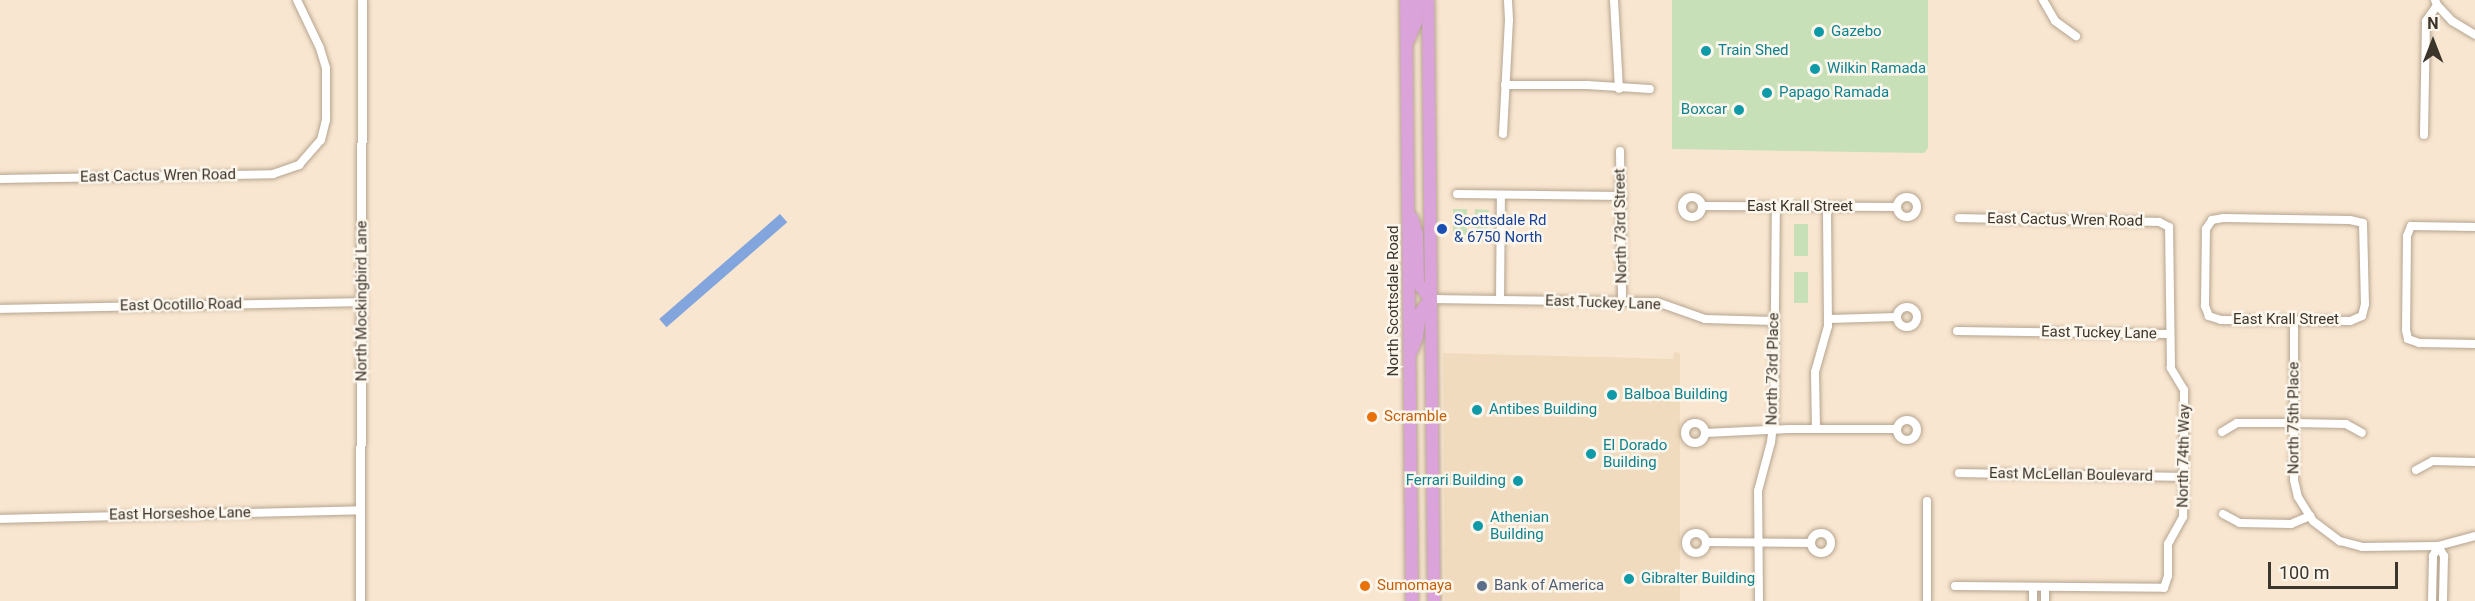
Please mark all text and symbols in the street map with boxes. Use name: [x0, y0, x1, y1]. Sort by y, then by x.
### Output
north arrow: [2403, 12, 2463, 72]
text: N: [2427, 14, 2439, 33]
place label: Gazebo: [1831, 23, 1882, 41]
marker: Gazebo: [1812, 25, 1826, 39]
place label: Train Shed: [1718, 42, 1789, 60]
marker: Train Shed: [1699, 44, 1713, 58]
place label: Wilkin Ramada: [1827, 60, 1926, 78]
marker: Wilkin Ramada: [1808, 62, 1822, 76]
place label: Papago Ramada: [1779, 84, 1889, 102]
marker: Papago Ramada: [1760, 86, 1774, 100]
place label: Boxcar: [1681, 101, 1727, 119]
marker: Boxcar: [1732, 103, 1746, 117]
street label: East Cactus Wren Road: [80, 166, 236, 186]
street label: North 73rd Street: [1611, 168, 1631, 284]
street label: East Krall Street: [1747, 198, 1853, 216]
street label: East Cactus Wren Road: [1987, 210, 2143, 230]
place label: Scottsdale Rd & 6750 North: [1454, 211, 1547, 246]
street label: North Mockingbird Lane: [353, 221, 371, 381]
marker: Scottsdale Rd & 6750 North: [1435, 222, 1449, 236]
street label: North Scottsdale Road: [1385, 226, 1403, 376]
street label: East Tuckey Lane: [1545, 292, 1661, 314]
street label: East Ocotillo Road: [120, 295, 242, 315]
street label: East Krall Street: [2233, 311, 2339, 329]
street label: North 73rd Place: [1763, 313, 1783, 425]
street label: East Tuckey Lane: [2041, 323, 2157, 343]
street label: North 75th Place: [2285, 362, 2303, 474]
place label: Balboa Building: [1624, 386, 1728, 404]
marker: Balboa Building: [1605, 388, 1619, 402]
place label: Antibes Building: [1489, 401, 1597, 419]
marker: Antibes Building: [1470, 403, 1484, 417]
street label: North 74th Way: [2174, 404, 2194, 508]
place label: Scramble: [1384, 408, 1447, 426]
marker: Scramble: [1365, 410, 1379, 424]
place label: El Dorado Building: [1603, 436, 1667, 471]
marker: El Dorado Building: [1584, 447, 1598, 461]
street label: East McLellan Boulevard: [1989, 465, 2153, 485]
place label: Ferrari Building: [1406, 472, 1506, 490]
marker: Ferrari Building: [1511, 474, 1525, 488]
street label: East Horseshoe Lane: [109, 504, 251, 524]
place label: Athenian Building: [1490, 508, 1549, 543]
marker: Athenian Building: [1471, 519, 1485, 533]
scale bar: [2271, 550, 2402, 588]
text: 100 m: [2279, 562, 2330, 583]
place label: Gibralter Building: [1641, 570, 1755, 588]
marker: Gibralter Building: [1622, 572, 1636, 586]
place label: Sumomaya: [1377, 577, 1452, 595]
place label: Bank of America: [1494, 577, 1604, 595]
marker: Sumomaya: [1358, 579, 1372, 593]
marker: Bank of America: [1475, 579, 1489, 593]

